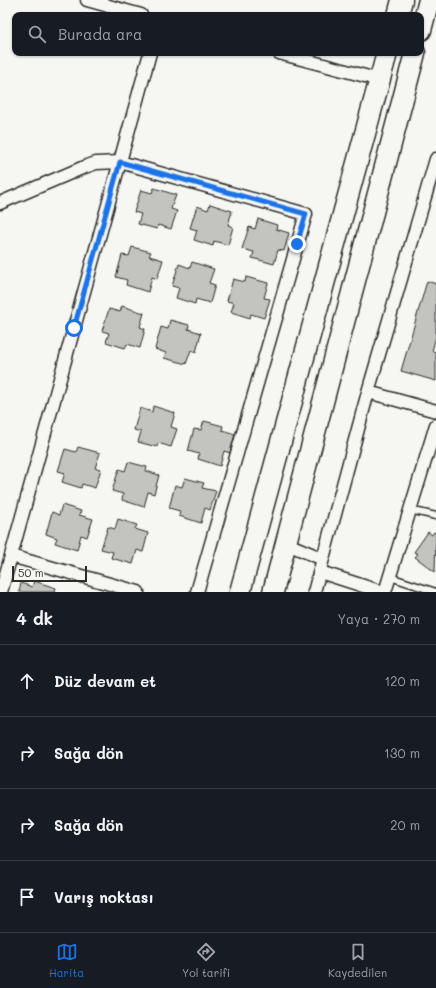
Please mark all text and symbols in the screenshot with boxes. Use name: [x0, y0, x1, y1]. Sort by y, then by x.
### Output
search box: [12, 12, 424, 56]
icon: search: [26, 23, 48, 45]
text: Burada ara: [58, 24, 142, 44]
route end: [288, 235, 306, 253]
route start: [65, 319, 83, 337]
scale bar: [12, 564, 87, 583]
text: 50 m: [18, 565, 44, 580]
text: 4 dk: [16, 607, 53, 629]
text: Yaya · 270 m: [338, 610, 420, 627]
icon: ahead: [16, 670, 38, 692]
text: Düz devam et: [54, 671, 156, 691]
text: 120 m: [384, 672, 420, 689]
icon: right: [16, 742, 38, 764]
text: Sağa dön: [54, 743, 123, 763]
text: 130 m: [384, 744, 420, 761]
icon: right: [16, 814, 38, 836]
text: Sağa dön: [54, 815, 123, 835]
text: 20 m: [390, 816, 420, 833]
icon: arrive: [16, 886, 38, 908]
text: Varış noktası: [54, 887, 154, 907]
tab: Harita: [49, 941, 84, 980]
tab: Yol tarifi: [182, 941, 230, 980]
tab: Kaydedilen: [328, 941, 387, 980]

